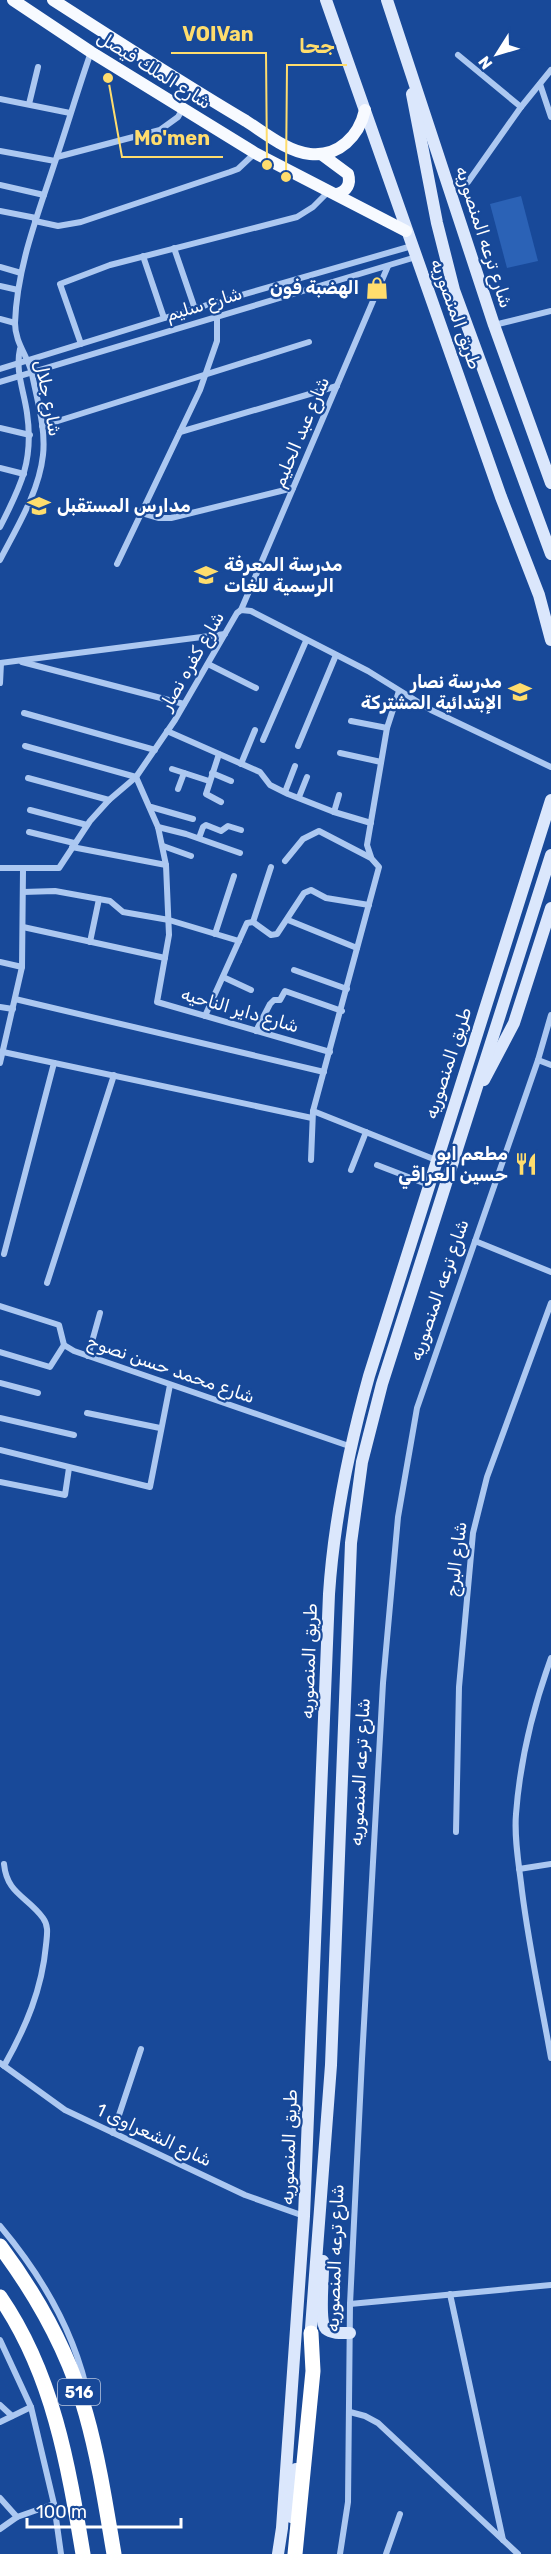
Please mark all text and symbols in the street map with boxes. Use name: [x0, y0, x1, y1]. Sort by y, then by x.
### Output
callout: VOIVan: [171, 15, 266, 53]
text: VOIVan: [182, 22, 254, 46]
north arrow: [467, 24, 527, 84]
street label: شارع الملك فيصل: [92, 26, 215, 115]
callout: جحا: [287, 27, 347, 65]
text: جحا: [299, 34, 335, 58]
text: N: [474, 52, 496, 73]
callout: Mo'men: [122, 119, 223, 157]
text: Mo'men: [134, 126, 210, 150]
street label: شارع ترعه المنصوريه: [450, 163, 517, 311]
street label: طريق المنصوريه: [426, 256, 486, 372]
shop icon: الهضبة فون: [364, 275, 390, 301]
place label: الهضبة فون: [270, 277, 359, 299]
street label: شارع سليم: [163, 282, 245, 327]
street label: شارع جلال: [29, 358, 66, 438]
street label: شارع عبد الحليم: [268, 373, 335, 491]
school or university icon: مدارس المستقبل: [26, 493, 52, 519]
place label: مدارس المستقبل: [57, 495, 191, 517]
place label: مدرسة المعرفة الرسمية للغات: [224, 554, 342, 597]
school or university icon: مدرسة المعرفة الرسمية للغات: [193, 562, 219, 588]
street label: شارع كفره نصار: [154, 608, 230, 716]
place label: مدرسة نصار الإبتدائية المشتركة: [361, 671, 502, 714]
school or university icon: مدرسة نصار الإبتدائية المشتركة: [507, 679, 533, 705]
street label: شارع داير الناحيه: [178, 983, 301, 1038]
street label: طريق المنصوريه: [420, 1004, 476, 1122]
place label: مطعم ابو حسين العراقي: [398, 1143, 508, 1189]
restaurant icon: مطعم ابو حسين العراقي: [513, 1151, 539, 1177]
street label: شارع ترعه المنصوريه: [405, 1216, 474, 1364]
street label: شارع محمد حسن نصوح: [84, 1330, 258, 1409]
street label: شارع البرج: [440, 1520, 473, 1598]
street label: طريق المنصوريه: [296, 1603, 322, 1719]
street label: شارع ترعه المنصوريه: [345, 1698, 376, 1847]
street label: طريق المنصوريه: [276, 2089, 302, 2205]
street label: شارع الشعراوى 1: [92, 2099, 215, 2172]
street label: شارع ترعه المنصوريه: [321, 2184, 350, 2332]
road number: 516: [58, 2379, 100, 2405]
scale bar: [27, 2491, 182, 2529]
text: 100 m: [36, 2501, 87, 2523]

